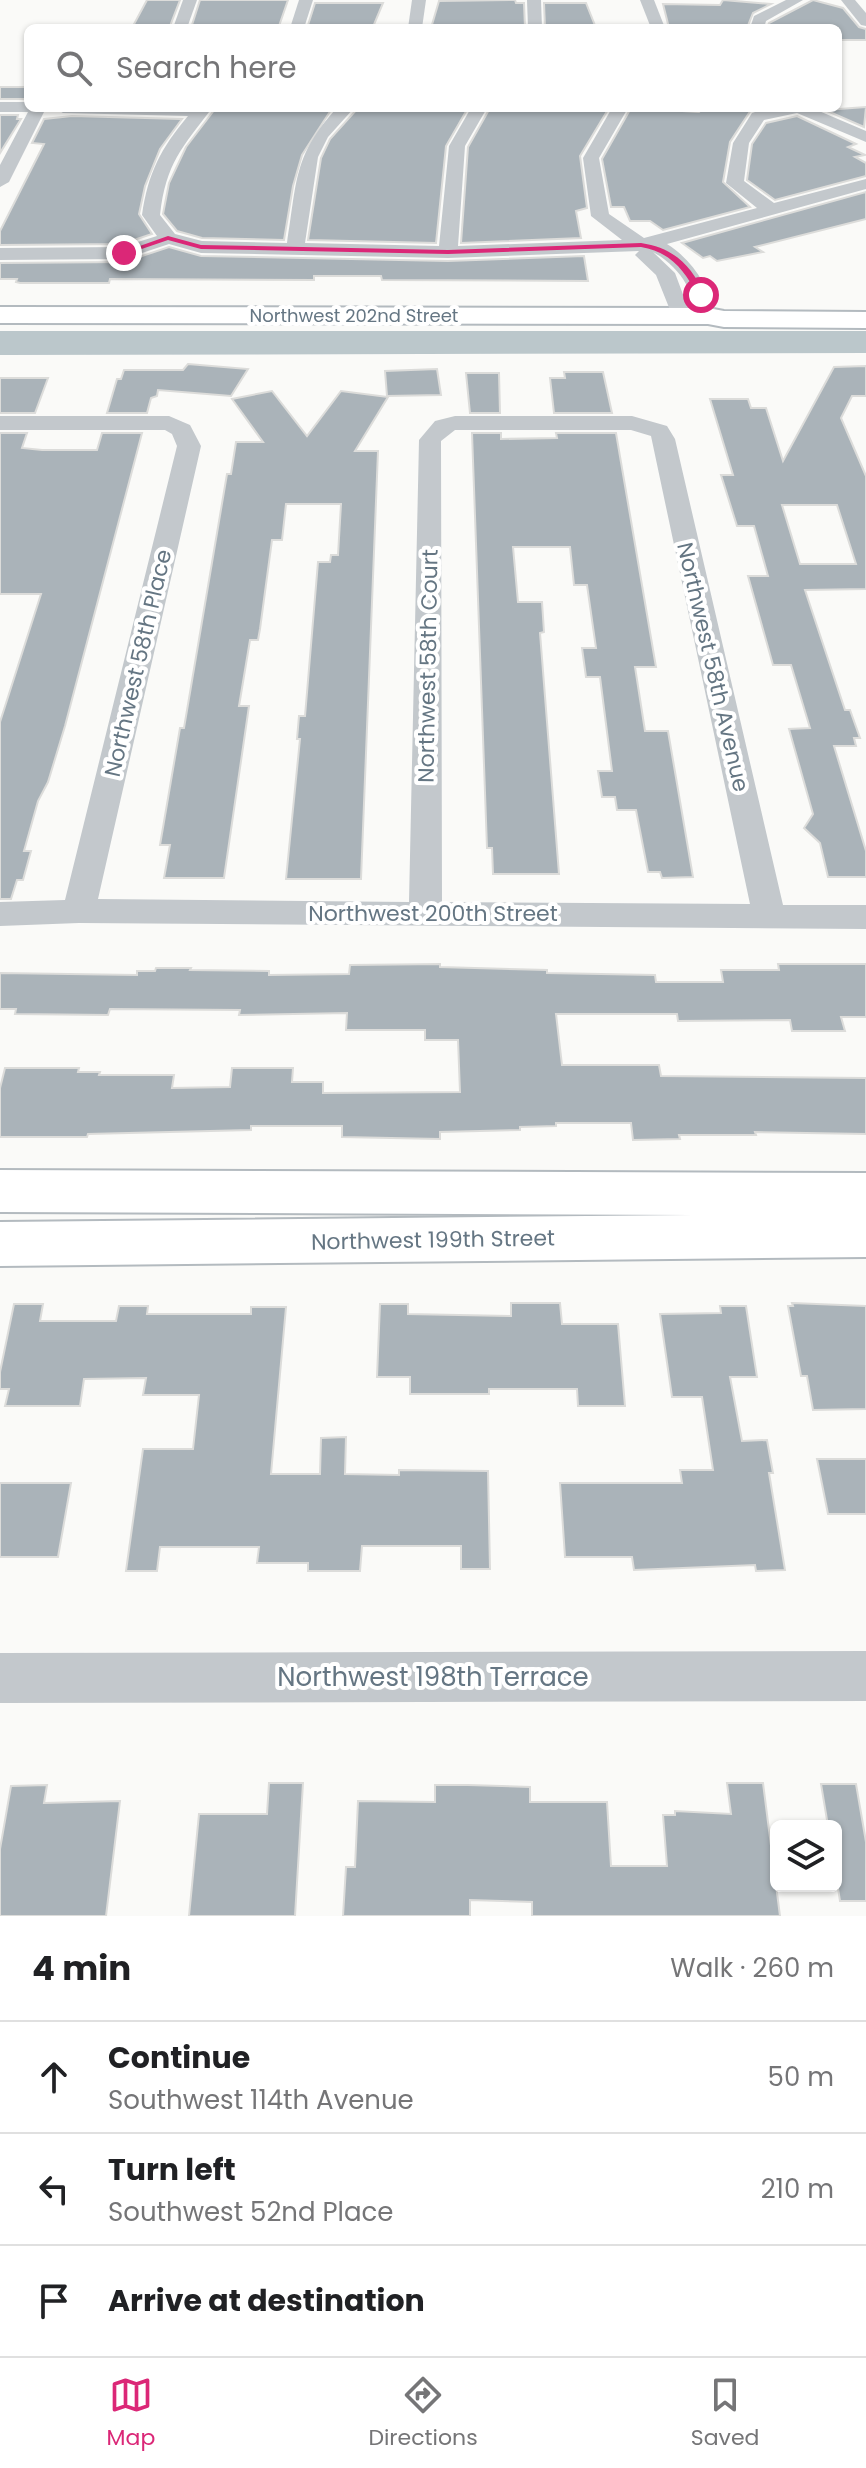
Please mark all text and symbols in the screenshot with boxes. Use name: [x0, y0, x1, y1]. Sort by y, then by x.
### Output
search box: [24, 24, 842, 112]
icon: search: [52, 46, 96, 90]
text: Search here: [116, 46, 297, 89]
route end: [106, 235, 142, 271]
route start: [683, 277, 719, 313]
street label: Northwest 202nd Street: [250, 303, 458, 328]
street label: Northwest 58th Avenue: [669, 539, 757, 795]
street label: Northwest 58th Place: [97, 546, 179, 780]
street label: Northwest 58th Court: [410, 549, 446, 783]
street label: Northwest 200th Street: [308, 898, 558, 929]
street label: Northwest 199th Street: [311, 1222, 555, 1258]
street label: Northwest 198th Terrace: [277, 1659, 589, 1695]
map controls: [770, 1820, 842, 1892]
button: layers: [770, 1820, 842, 1892]
text: 4 min: [32, 1944, 131, 1992]
text: Walk · 260 m: [670, 1950, 834, 1986]
text: Continue: [108, 2036, 250, 2079]
icon: ahead: [32, 2055, 76, 2099]
text: 50 m: [768, 2059, 834, 2095]
text: Southwest 114th Avenue: [108, 2082, 414, 2118]
text: Turn left: [108, 2148, 236, 2191]
icon: left: [32, 2167, 76, 2211]
text: 210 m: [761, 2171, 834, 2207]
text: Southwest 52nd Place: [108, 2194, 393, 2230]
icon: arrive: [32, 2279, 76, 2323]
text: Arrive at destination: [108, 2279, 425, 2322]
tab: Map: [107, 2373, 155, 2454]
tab: Directions: [368, 2373, 478, 2454]
tab: Saved: [691, 2373, 759, 2454]

